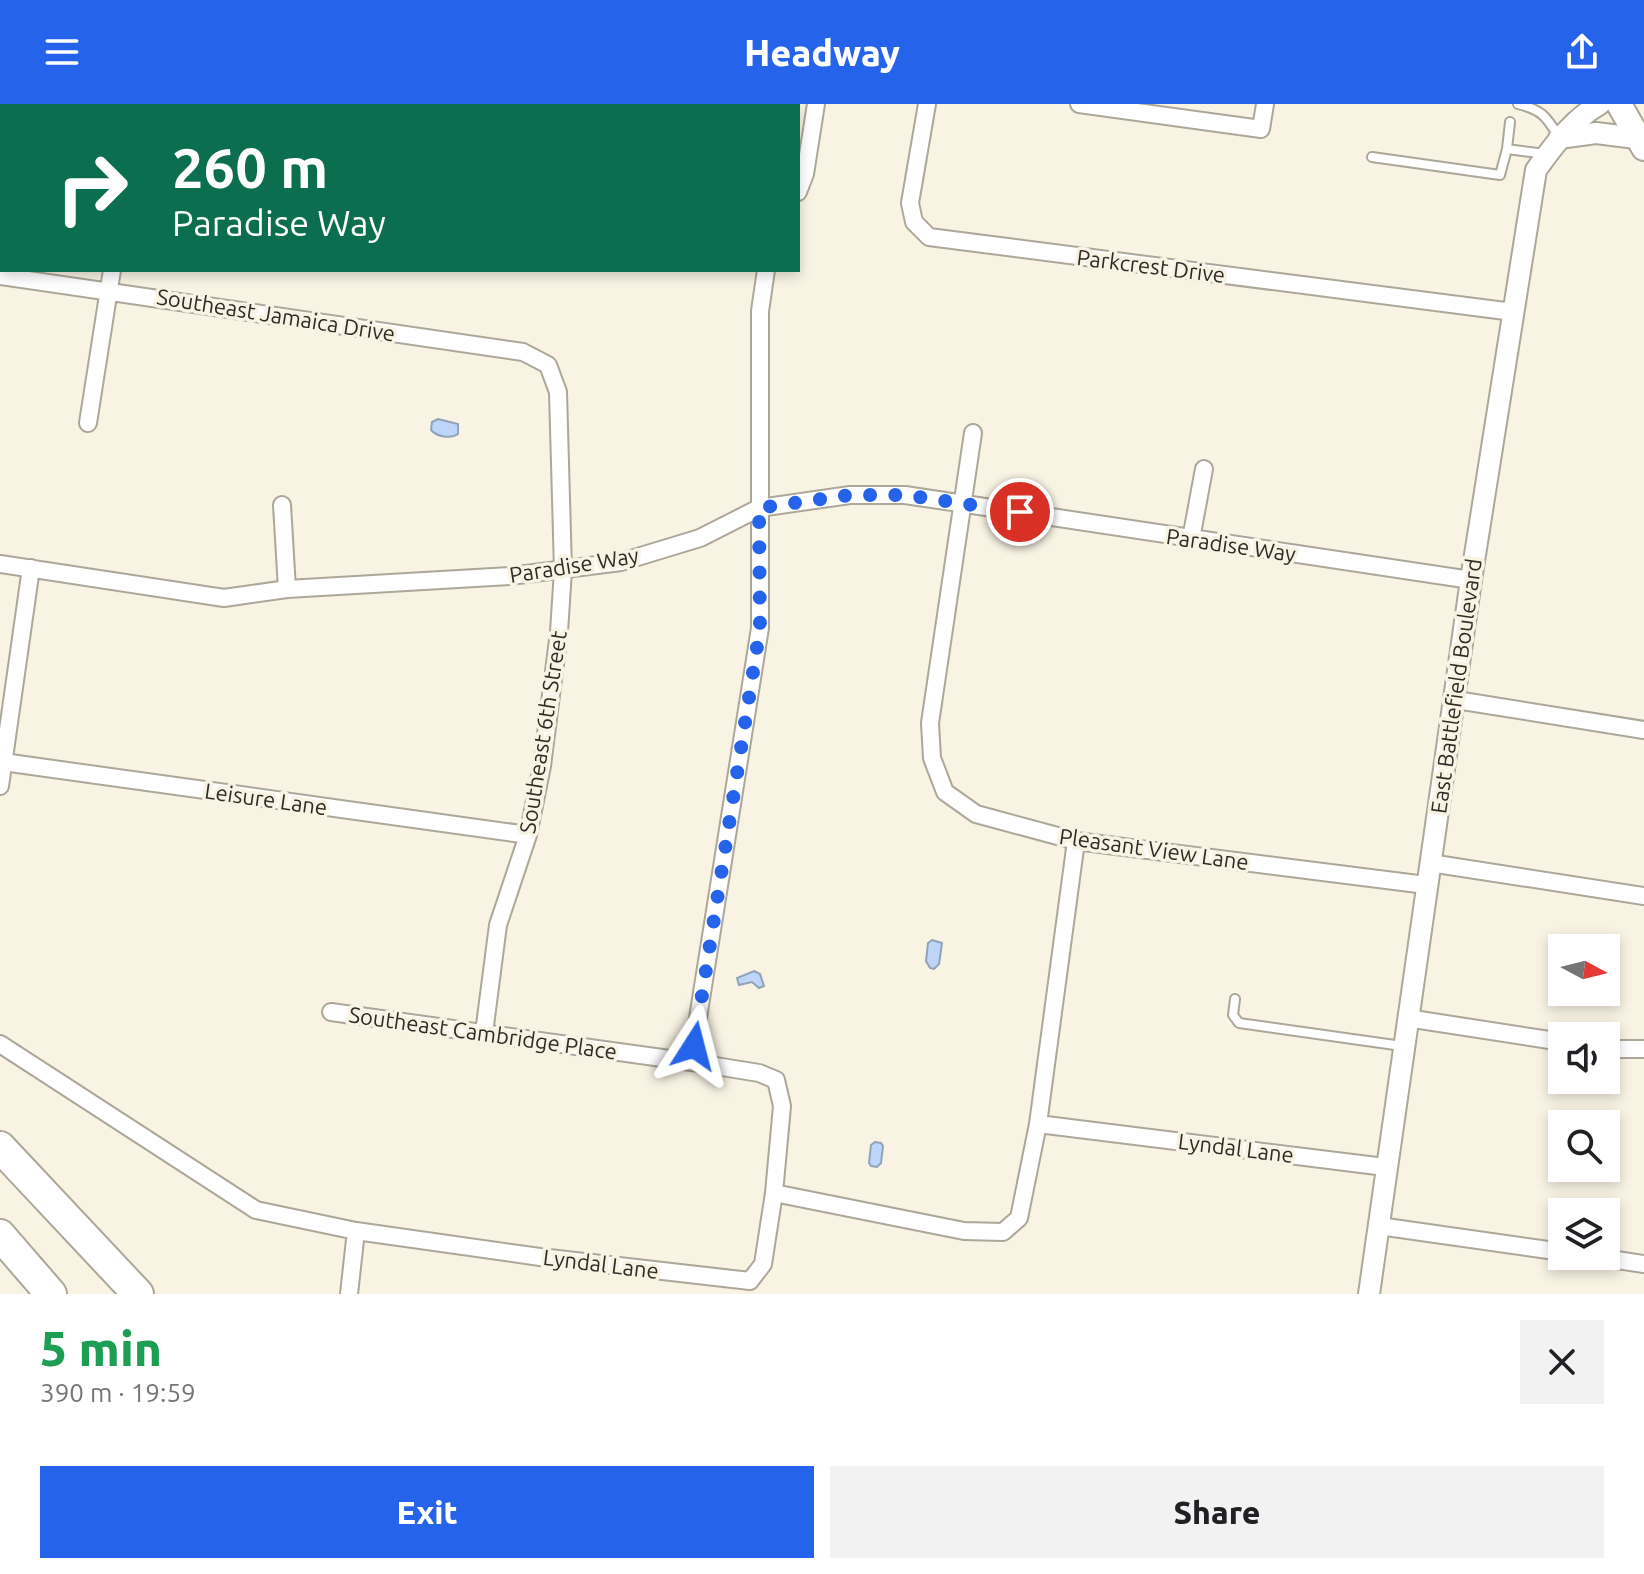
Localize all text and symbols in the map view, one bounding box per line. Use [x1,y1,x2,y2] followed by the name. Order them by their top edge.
[40,30,84,74] icon: menu
[1560,30,1604,74] icon: share
[744,32,900,73] text: Headway
[40,136,144,240] icon: right
[172,136,328,199] text: 260 m
[172,202,386,243] text: Paradise Way
[1075,244,1227,287] street label: Parkcrest Drive
[155,283,397,346] street label: Southeast Jamaica Drive
[986,478,1054,546] pin
[998,490,1042,534] icon: arrive
[1165,523,1298,566] street label: Paradise Way
[507,542,641,587] street label: Paradise Way
[1425,557,1486,815] street label: East Battlefield Boulevard
[514,628,571,835] street label: Southeast 6th Street
[203,778,329,819] street label: Leisure Lane
[1058,823,1250,874] street label: Pleasant View Lane
[1548,934,1620,1006] north arrow
[1548,934,1620,1270] map controls
[347,1001,619,1064] street label: Southeast Cambridge Place
[652,1004,736,1088] position arrow
[1548,1022,1620,1094] button: sound
[1548,1110,1620,1182] button: search
[1177,1128,1295,1167] street label: Lyndal Lane
[1548,1198,1620,1270] button: layers
[542,1244,660,1283] street label: Lyndal Lane
[1520,1320,1604,1404] button: close
[40,1321,162,1375] text: 5 min
[40,1378,196,1407] text: 390 m · 19:59
[40,1466,814,1558] button: Exit
[830,1466,1604,1558] button: Share

